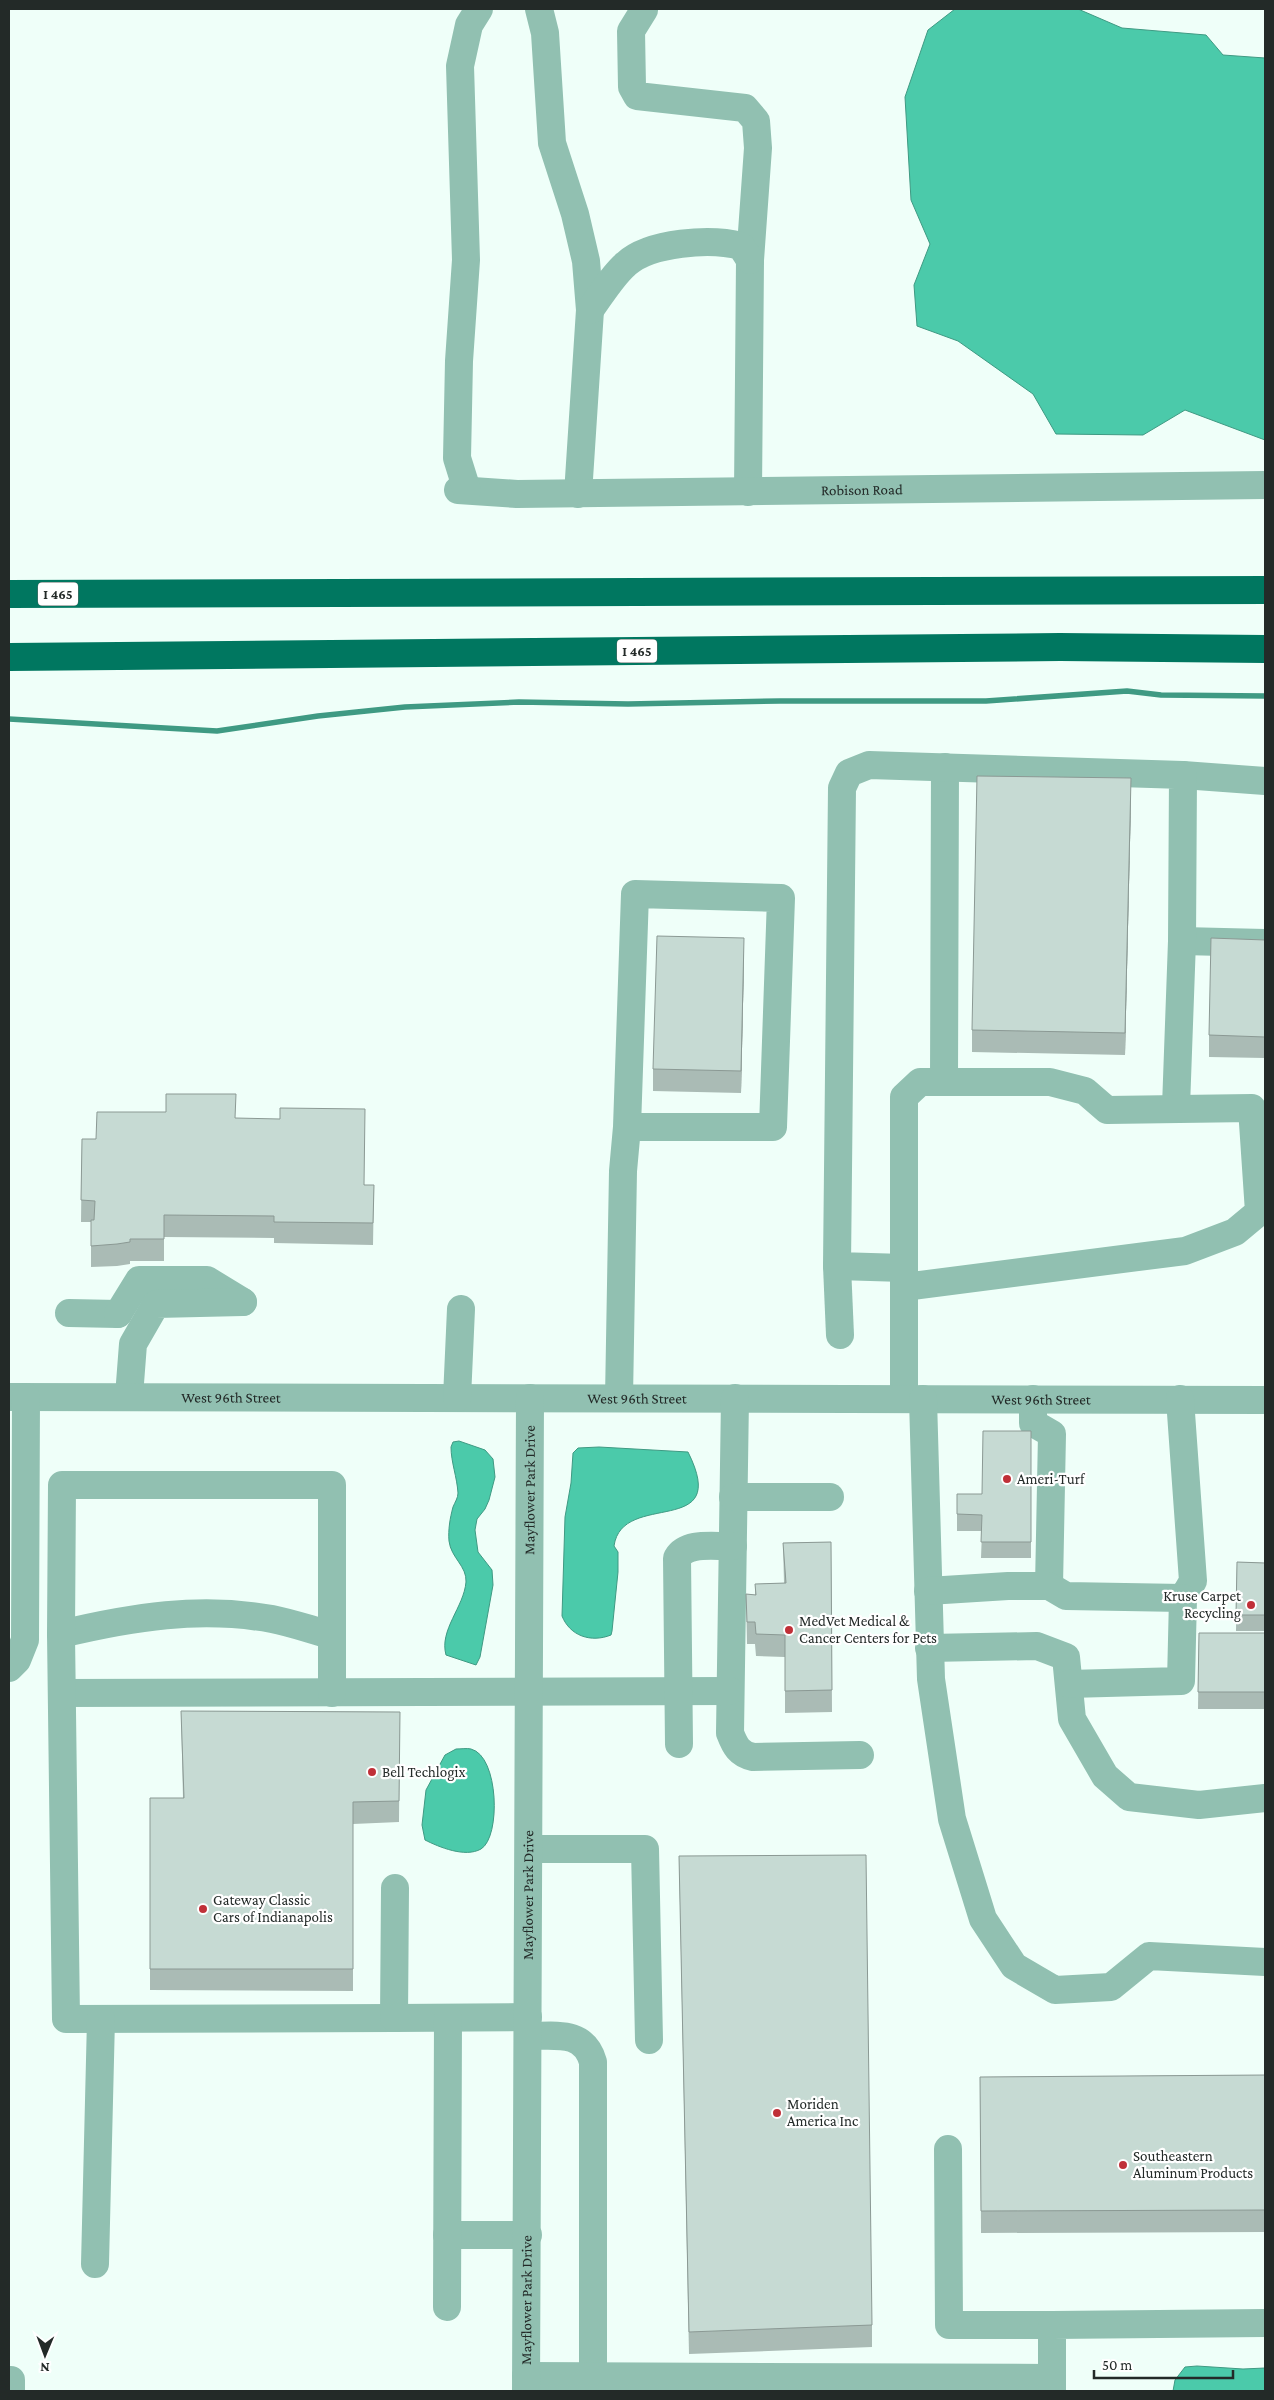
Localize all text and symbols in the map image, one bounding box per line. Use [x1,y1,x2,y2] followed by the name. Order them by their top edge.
[821,481,903,498] street label: Robison Road
[38,582,78,606] road number: I 465
[617,640,657,662] road number: I 465
[181,1389,282,1406] street label: West 96th Street
[587,1390,688,1407] street label: West 96th Street
[991,1391,1092,1408] street label: West 96th Street
[521,1425,538,1555] street label: Mayflower Park Drive
[1017,1471,1086,1487] place label: Ameri-Turf
[1001,1473,1013,1485] marker: Ameri-Turf
[1163,1588,1242,1622] place label: Kruse Carpet Recycling
[1245,1599,1257,1611] marker: Kruse Carpet Recycling
[799,1613,937,1646] place label: MedVet Medical & Cancer Centers for Pets
[783,1624,795,1636] marker: MedVet Medical & Cancer Centers for Pets
[382,1764,465,1781] place label: Bell Techlogix
[366,1766,378,1778] marker: Bell Techlogix
[520,1830,537,1960] street label: Mayflower Park Drive
[213,1892,333,1926] place label: Gateway Classic Cars of Indianapolis
[197,1903,209,1915] marker: Gateway Classic Cars of Indianapolis
[787,2096,859,2129] place label: Moriden America Inc
[771,2107,783,2119] marker: Moriden America Inc
[1133,2148,1253,2181] place label: Southeastern Aluminum Products
[1117,2159,1129,2171] marker: Southeastern Aluminum Products
[518,2235,535,2365] street label: Mayflower Park Drive
[20,2330,70,2380] north arrow
[1094,2348,1233,2380] scale bar
[1102,2357,1132,2373] text: 50 m
[39,2360,50,2376] text: N

